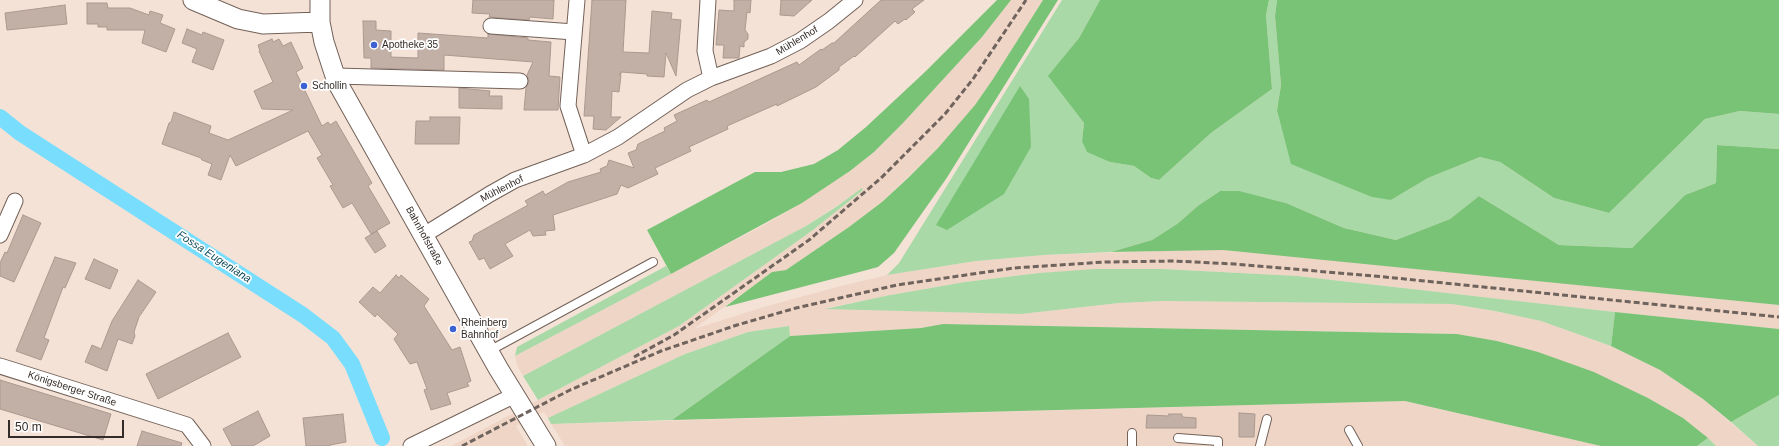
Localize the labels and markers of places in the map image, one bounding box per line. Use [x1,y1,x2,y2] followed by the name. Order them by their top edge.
[382,39,438,51] place label: Apotheke 35
[369,40,379,50] marker: Apotheke 35
[312,80,347,92] place label: Schollin
[299,81,309,91] marker: Schollin
[461,317,507,340] place label: Rheinberg Bahnhof
[448,324,458,334] marker: Rheinberg Bahnhof

